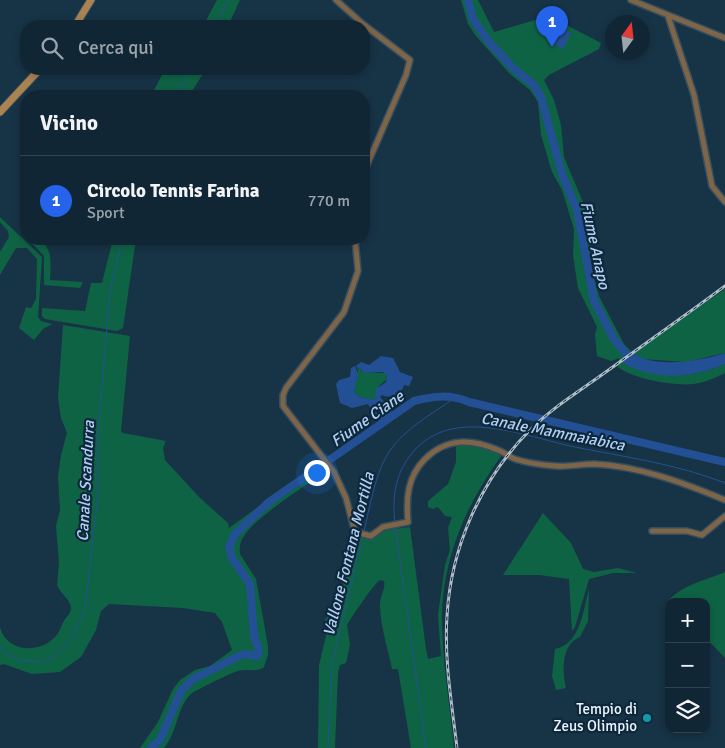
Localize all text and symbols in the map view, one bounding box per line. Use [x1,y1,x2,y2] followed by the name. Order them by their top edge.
[536,6,568,47] pin: 1
[605,15,650,60] north arrow
[20,20,370,75] search box
[38,34,66,62] icon: search
[78,36,154,60] text: Cerca qui
[40,110,98,136] text: Vicino
[87,179,260,203] text: Circolo Tennis Farina
[52,191,60,211] text: 1
[308,191,350,211] text: 770 m
[576,200,614,292] water label: Fiume Anapo
[87,203,125,223] text: Sport
[327,386,409,451] water label: Fiume Ciane
[479,408,627,456] water label: Canale Mammaiabica
[73,419,99,542] water label: Canale Scandurra
[304,460,330,486] your location
[319,469,379,638] water label: Vallone Fontana Mortilla
[665,598,710,733] map controls
[665,598,710,643] button: +
[665,643,710,688] button: −
[665,688,710,733] button: layers
[553,700,637,735] place label: Tempio di Zeus Olimpio
[641,712,653,724] marker: Tempio di Zeus Olimpio

